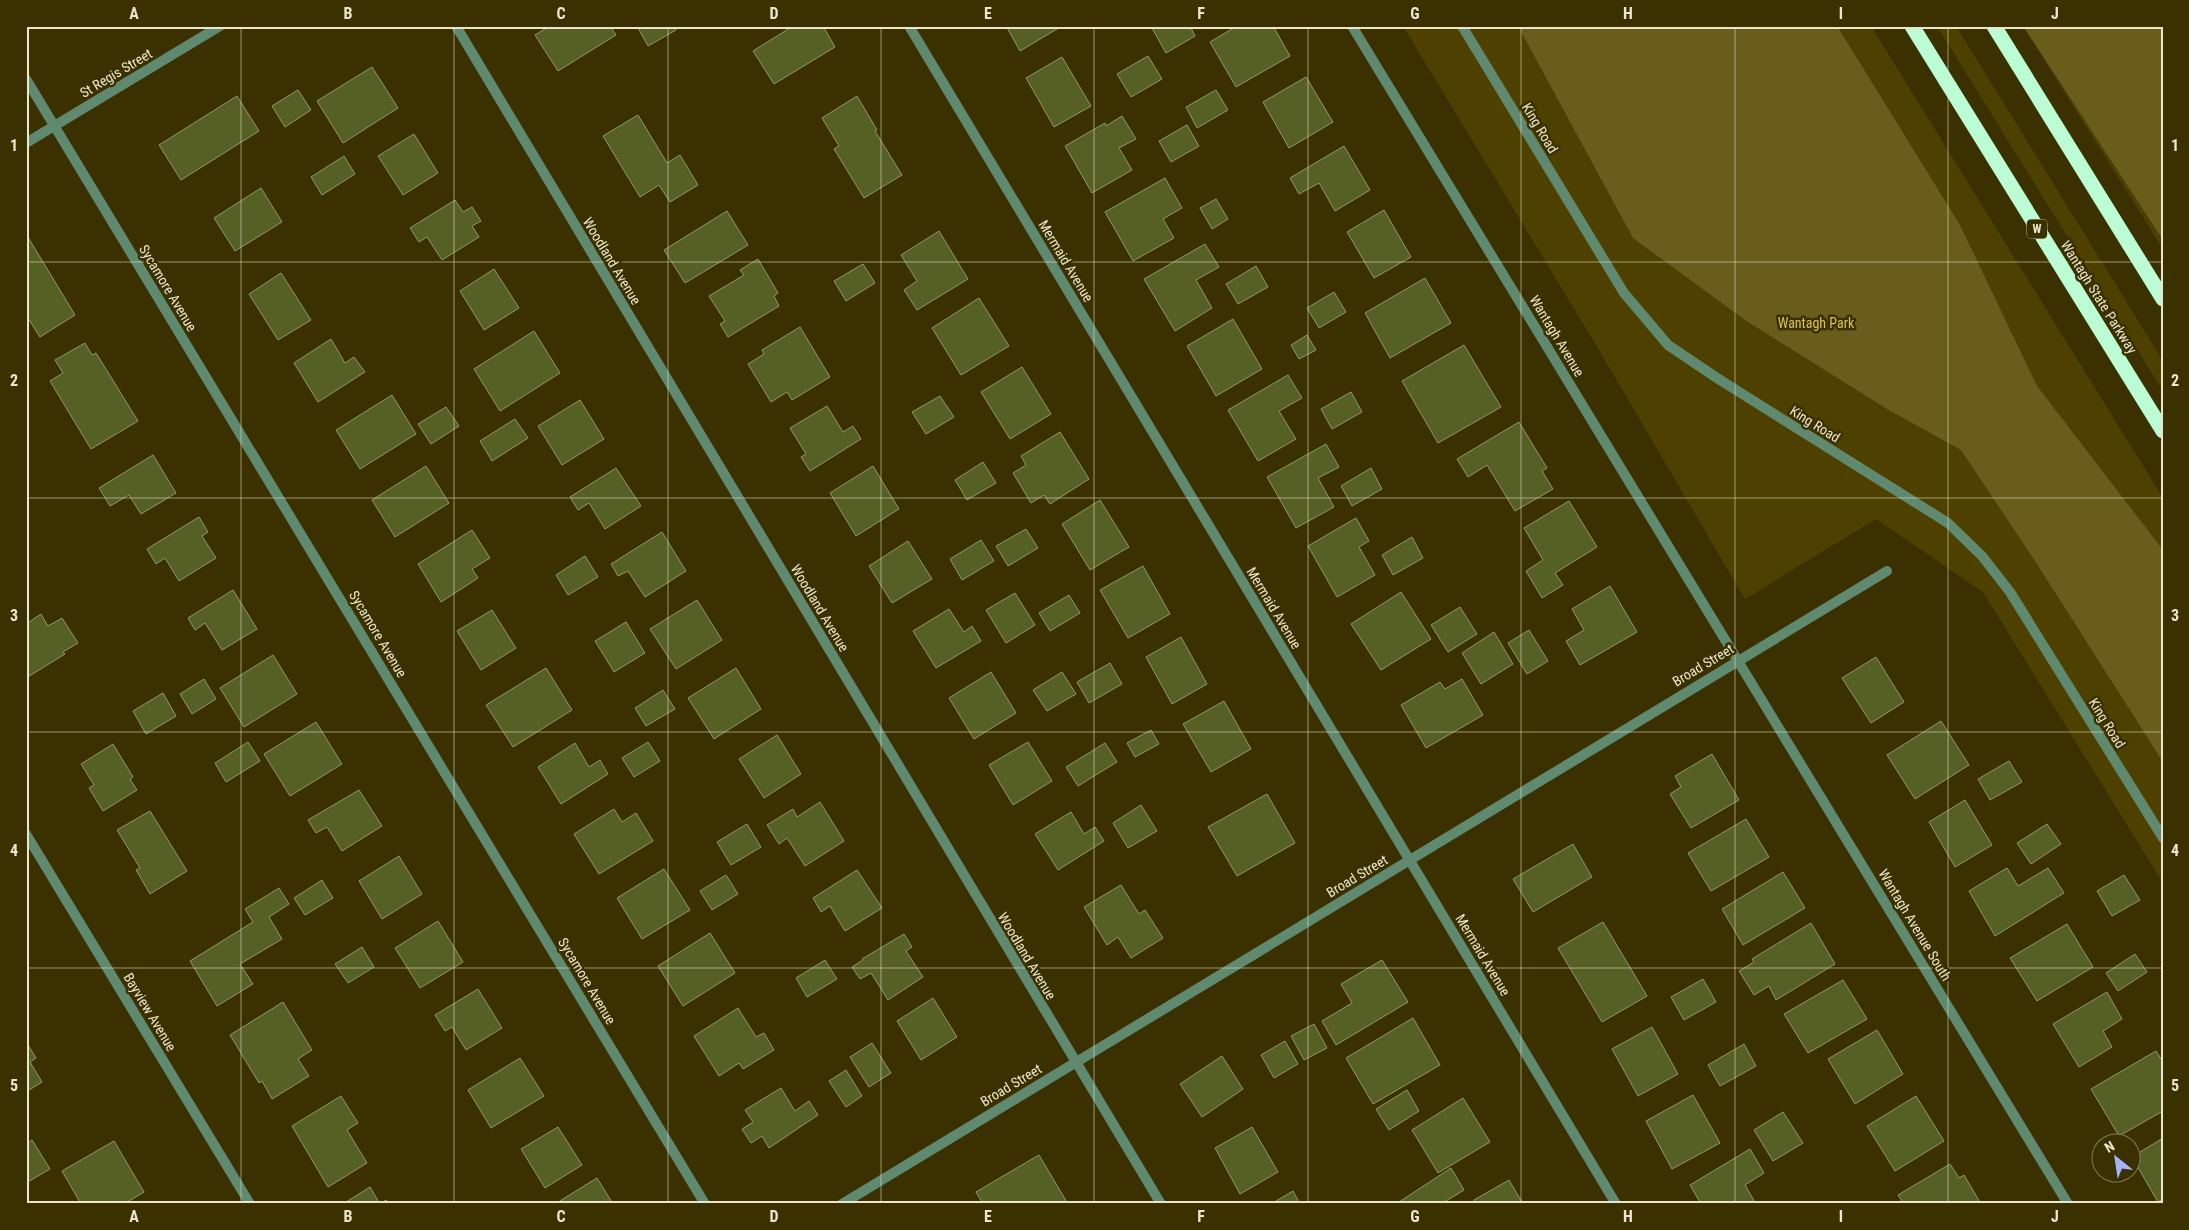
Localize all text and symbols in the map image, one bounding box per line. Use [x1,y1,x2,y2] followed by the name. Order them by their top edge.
[129,4,139,23] text: A
[344,4,353,23] text: B
[556,4,566,23] text: C
[769,4,779,23] text: D
[984,4,992,23] text: E
[1197,4,1205,23] text: F
[1410,4,1420,23] text: G
[1623,4,1633,23] text: H
[1839,4,1843,23] text: I
[2051,4,2059,23] text: J
[77,45,155,101] street label: St Regis Street
[1519,100,1561,156] street label: King Road
[10,136,18,155] text: 1
[2171,136,2179,155] text: 1
[580,215,644,308] street label: Woodland Avenue
[1035,217,1097,305] street label: Mermaid Avenue
[2027,220,2047,238] road number: W
[2058,238,2140,357] street label: Wantagh State Parkway
[136,242,200,334] street label: Sycamore Avenue
[1526,292,1588,380] street label: Wantagh Avenue
[1778,315,1855,331] park label: Wantagh Park
[10,371,18,390] text: 2
[2171,371,2179,390] text: 2
[1787,402,1843,446] street label: King Road
[788,562,852,655] street label: Woodland Avenue
[1243,564,1305,652] street label: Mermaid Avenue
[346,588,410,680] street label: Sycamore Avenue
[10,606,18,625] text: 3
[2171,606,2179,625] text: 3
[1670,641,1736,689] street label: Broad Street
[2085,695,2129,751] street label: King Road
[10,841,18,860] text: 4
[2171,841,2179,860] text: 4
[1324,852,1390,900] street label: Broad Street
[1875,866,1955,984] street label: Wantagh Avenue South
[995,910,1059,1003] street label: Woodland Avenue
[1452,911,1514,999] street label: Mermaid Avenue
[555,935,619,1027] street label: Sycamore Avenue
[120,970,180,1054] street label: Bayview Avenue
[978,1061,1044,1109] street label: Broad Street
[10,1076,18,1095] text: 5
[2171,1076,2179,1095] text: 5
[2092,1132,2142,1182] north arrow
[2102,1138,2117,1156] text: N
[129,1207,139,1226] text: A
[344,1207,353,1226] text: B
[556,1207,566,1226] text: C
[769,1207,779,1226] text: D
[984,1207,992,1226] text: E
[1197,1207,1205,1226] text: F
[1410,1207,1420,1226] text: G
[1623,1207,1633,1226] text: H
[1839,1207,1843,1226] text: I
[2051,1207,2059,1226] text: J

